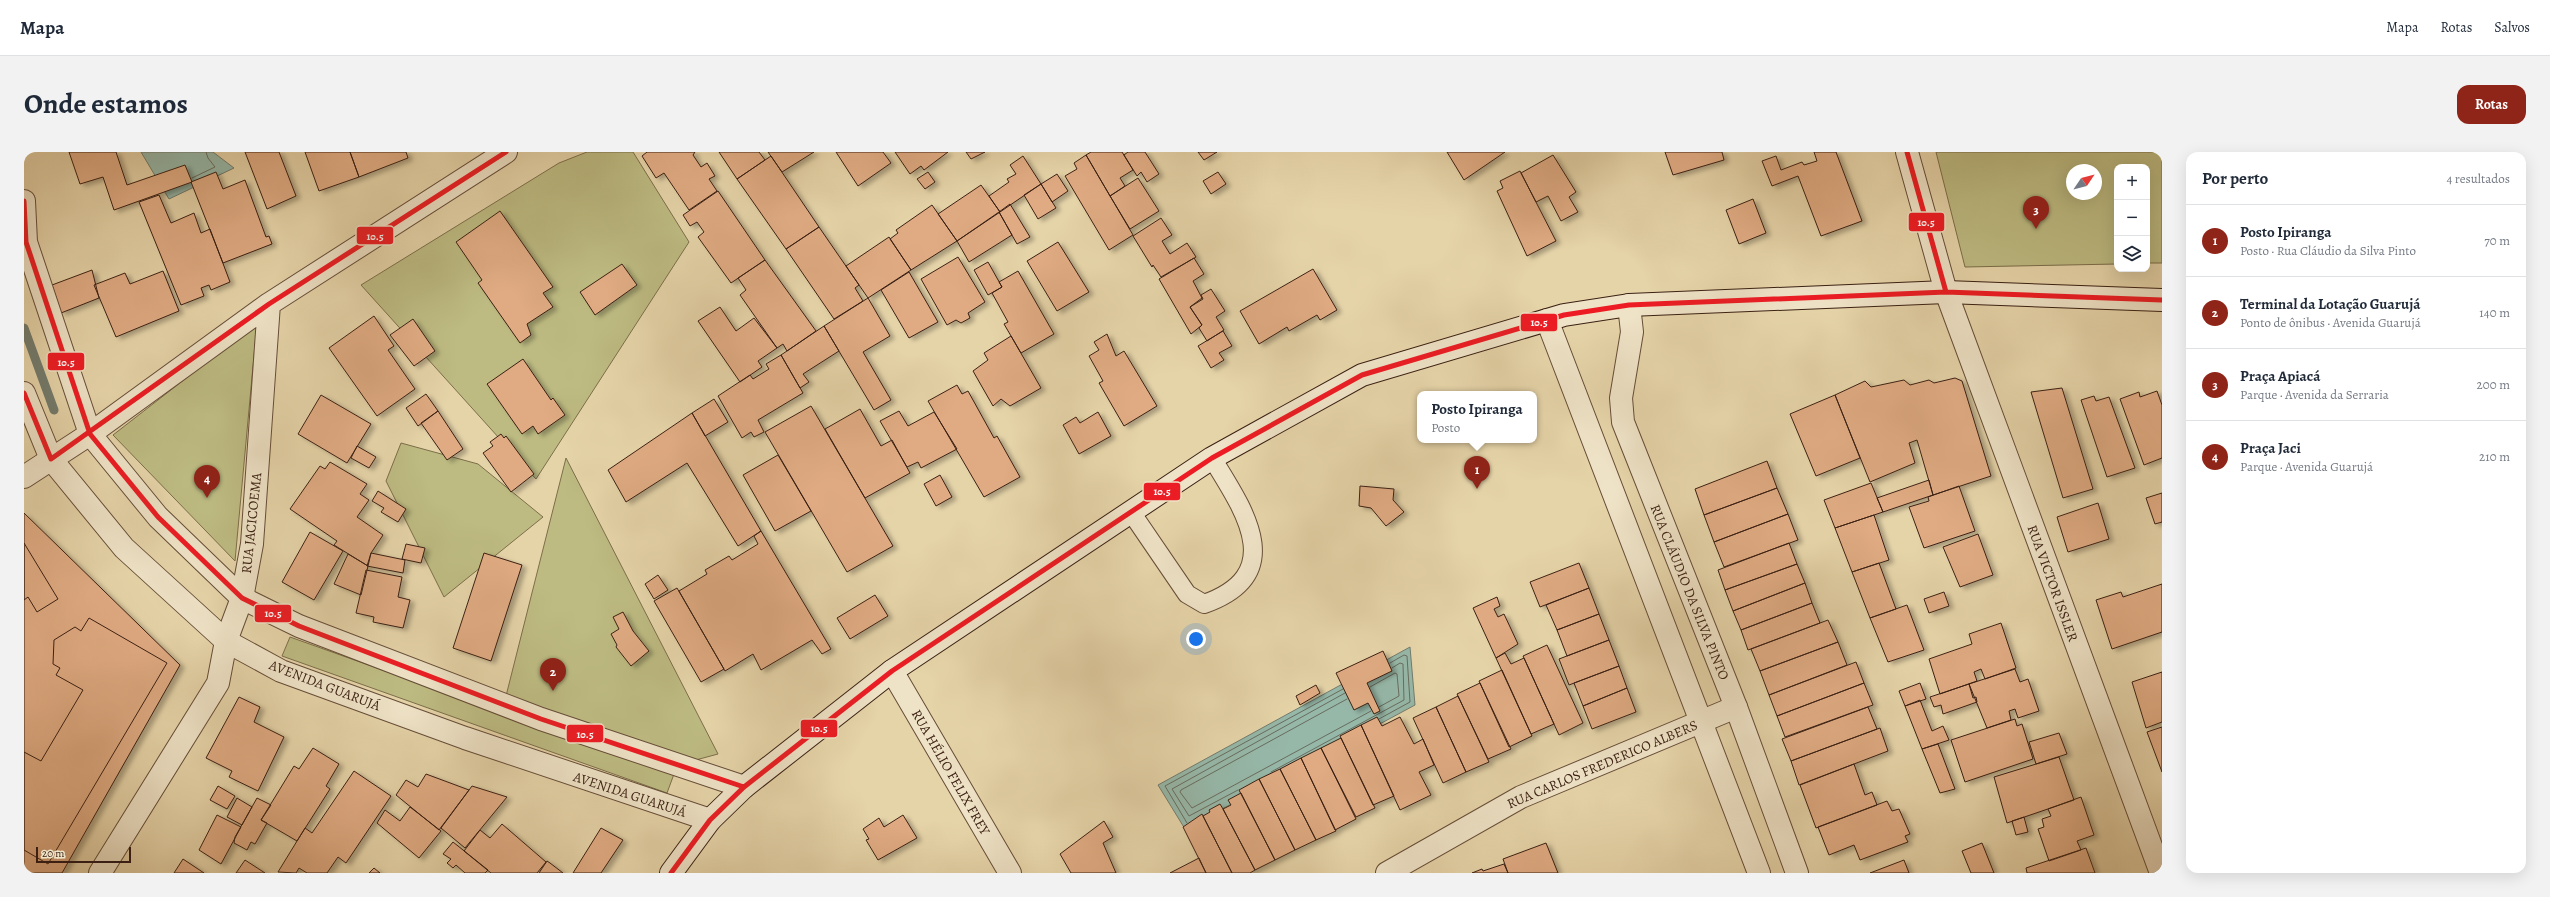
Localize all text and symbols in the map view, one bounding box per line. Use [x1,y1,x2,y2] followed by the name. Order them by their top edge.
[20,15,64,41] text: Mapa
[2386,18,2418,37] text: Mapa
[2440,18,2472,37] text: Rotas
[2494,18,2530,37] text: Salvos
[24,85,188,123] text: Onde estamos
[2457,85,2526,124] button: Rotas
[2066,164,2102,200] north arrow
[2114,164,2150,272] map controls
[2114,164,2150,200] button: +
[2202,167,2268,190] text: Por perto
[2446,170,2510,187] text: 4 resultados
[2023,196,2049,229] pin: 3
[2114,200,2150,236] button: −
[1908,212,1945,232] line badge: 10.5
[1917,215,1935,230] text: 10.5
[2240,222,2332,242] text: Posto Ipiranga
[356,226,394,245] line badge: 10.5
[366,229,384,244] text: 10.5
[2213,232,2217,249] text: 1
[2484,232,2510,249] text: 70 m
[2114,236,2150,272] button: layers
[2240,242,2416,259] text: Posto · Rua Cláudio da Silva Pinto
[2240,294,2420,314] text: Terminal da Lotação Guarujá
[2212,304,2218,321] text: 2
[2479,304,2510,321] text: 140 m
[1520,313,1558,332] line badge: 10.5
[2240,314,2421,331] text: Ponto de ônibus · Avenida Guarujá
[1530,315,1548,330] text: 10.5
[47,352,85,371] line badge: 10.5
[57,355,75,370] text: 10.5
[2240,366,2320,386] text: Praça Apiacá
[2212,376,2218,393] text: 3
[2477,376,2510,393] text: 200 m
[2240,386,2389,403] text: Parque · Avenida da Serraria
[1417,391,1537,443] popup
[1431,399,1523,419] text: Posto Ipiranga
[1431,419,1460,436] text: Posto
[2240,438,2301,458] text: Praça Jaci
[2212,448,2218,465] text: 4
[2479,448,2510,465] text: 210 m
[1464,456,1490,489] pin: 1
[2240,458,2373,475] text: Parque · Avenida Guarujá
[194,465,220,498] pin: 4
[237,471,266,575] street label: RUA JACICOEMA
[1143,482,1181,501] line badge: 10.5
[1153,484,1171,499] text: 10.5
[1646,501,1734,683] street label: RUA CLÁUDIO DA SILVA PINTO
[2023,522,2083,645] street label: RUA VICTOR ISSLER
[254,604,292,623] line badge: 10.5
[264,606,282,621] text: 10.5
[1186,629,1206,649] your location
[266,655,384,716] street label: AVENIDA GUARUJÁ
[540,658,566,691] pin: 2
[907,706,995,839] street label: RUA HÉLIO FELIX FREY
[1504,716,1700,813] street label: RUA CARLOS FREDERICO ALBERS
[800,719,838,738] line badge: 10.5
[810,721,828,736] text: 10.5
[566,724,604,743] line badge: 10.5
[576,727,594,742] text: 10.5
[570,767,689,822] street label: AVENIDA GUARUJÁ
[36,845,131,864] scale bar
[42,846,64,861] text: 20 m

